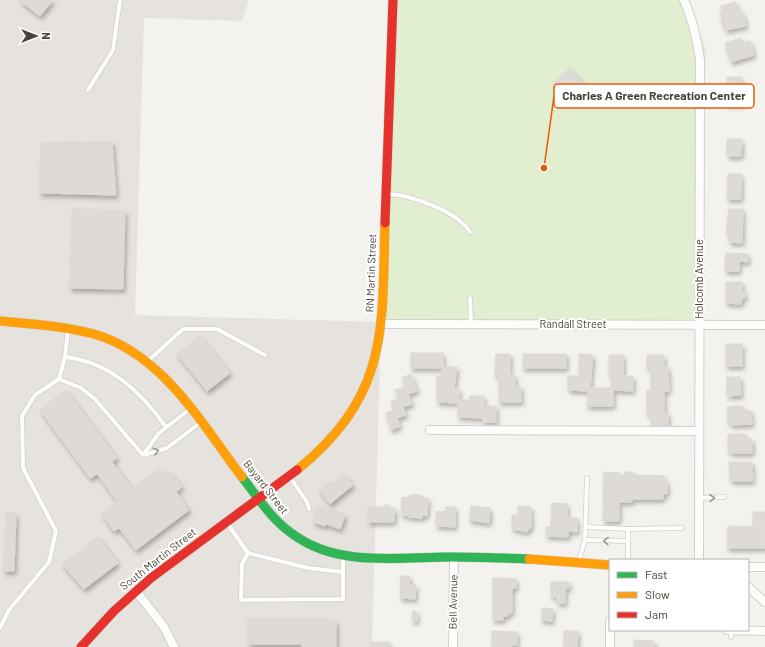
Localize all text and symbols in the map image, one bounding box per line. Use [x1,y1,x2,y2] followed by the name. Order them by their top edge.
[16,16,56,56] north arrow
[40,32,53,40] text: N
[554,84,754,108] callout: Charles A Green Recreation Center
[562,88,746,102] text: Charles A Green Recreation Center
[363,233,378,313] street label: RN Martin Street
[692,239,705,319] street label: Holcomb Avenue
[539,317,607,330] street label: Randall Street
[152,447,159,456] one-way arrow
[241,457,292,516] street label: Bayard Street
[709,493,715,502] one-way arrow
[117,525,198,592] street label: South Martin Street
[603,536,609,545] one-way arrow
[609,559,749,631] legend
[645,567,668,581] text: Fast
[446,574,459,630] street label: Bell Avenue
[645,587,670,601] text: Slow
[645,607,668,621] text: Jam

